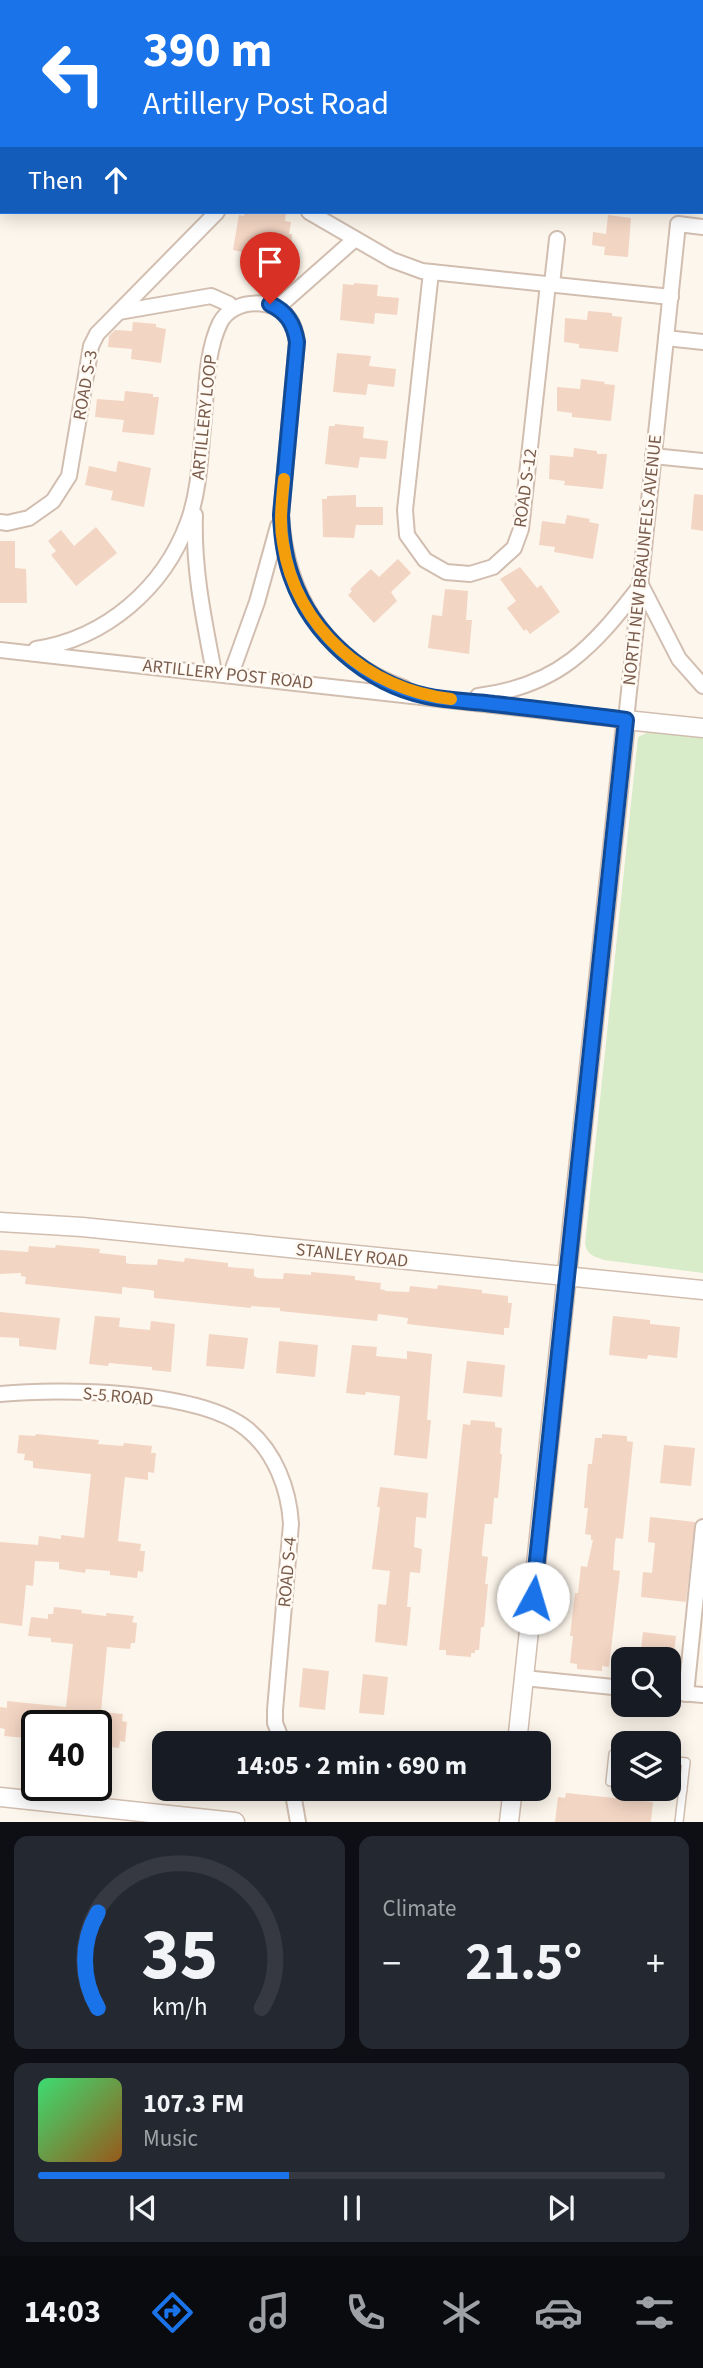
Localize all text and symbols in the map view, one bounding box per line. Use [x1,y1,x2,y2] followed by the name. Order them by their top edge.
[143,16,272,86] text: 390 m
[28,28,119,119] icon: left
[143,81,389,127] text: Artillery Post Road
[97,161,135,199] icon: ahead
[28,162,83,199] text: Then
[240,232,300,304] pin
[251,243,289,281] icon: arrive
[67,348,104,422] street label: ROAD S-3
[185,353,224,481] street label: ARTILLERY LOOP
[617,433,668,687] street label: NORTH NEW BRAUNFELS AVENUE
[508,447,543,529] street label: ROAD S-12
[142,653,314,696] street label: ARTILLERY POST ROAD
[295,1237,409,1274] street label: STANLEY ROAD
[82,1381,154,1412] street label: S-5 ROAD
[272,1536,303,1608] street label: ROAD S-4
[496,1561,570,1635] position arrow
[611,1647,681,1801] map controls
[611,1647,681,1717] button: search
[21,1710,112,1801] speed limit sign: 40
[611,1731,681,1801] button: layers
[236,1747,467,1784] text: 14:05 · 2 min · 690 m
[383,1892,456,1925] text: Climate
[141,1904,218,2008] text: 35
[465,1926,582,2000] text: 21.5°
[383,1937,401,1991] text: −
[646,1937,665,1991] text: +
[152,1989,207,2025] text: km/h
[143,2085,244,2122] text: 107.3 FM
[143,2122,198,2155] text: Music
[124,2189,162,2227] icon: previous
[333,2189,371,2227] icon: pause
[542,2189,580,2227] icon: next
[148,2288,197,2337] icon: directions
[245,2288,294,2337] icon: music
[341,2288,390,2337] icon: phone
[437,2288,486,2337] icon: climate
[534,2288,583,2337] icon: car
[630,2288,679,2337] icon: filters
[24,2289,101,2335] text: 14:03

